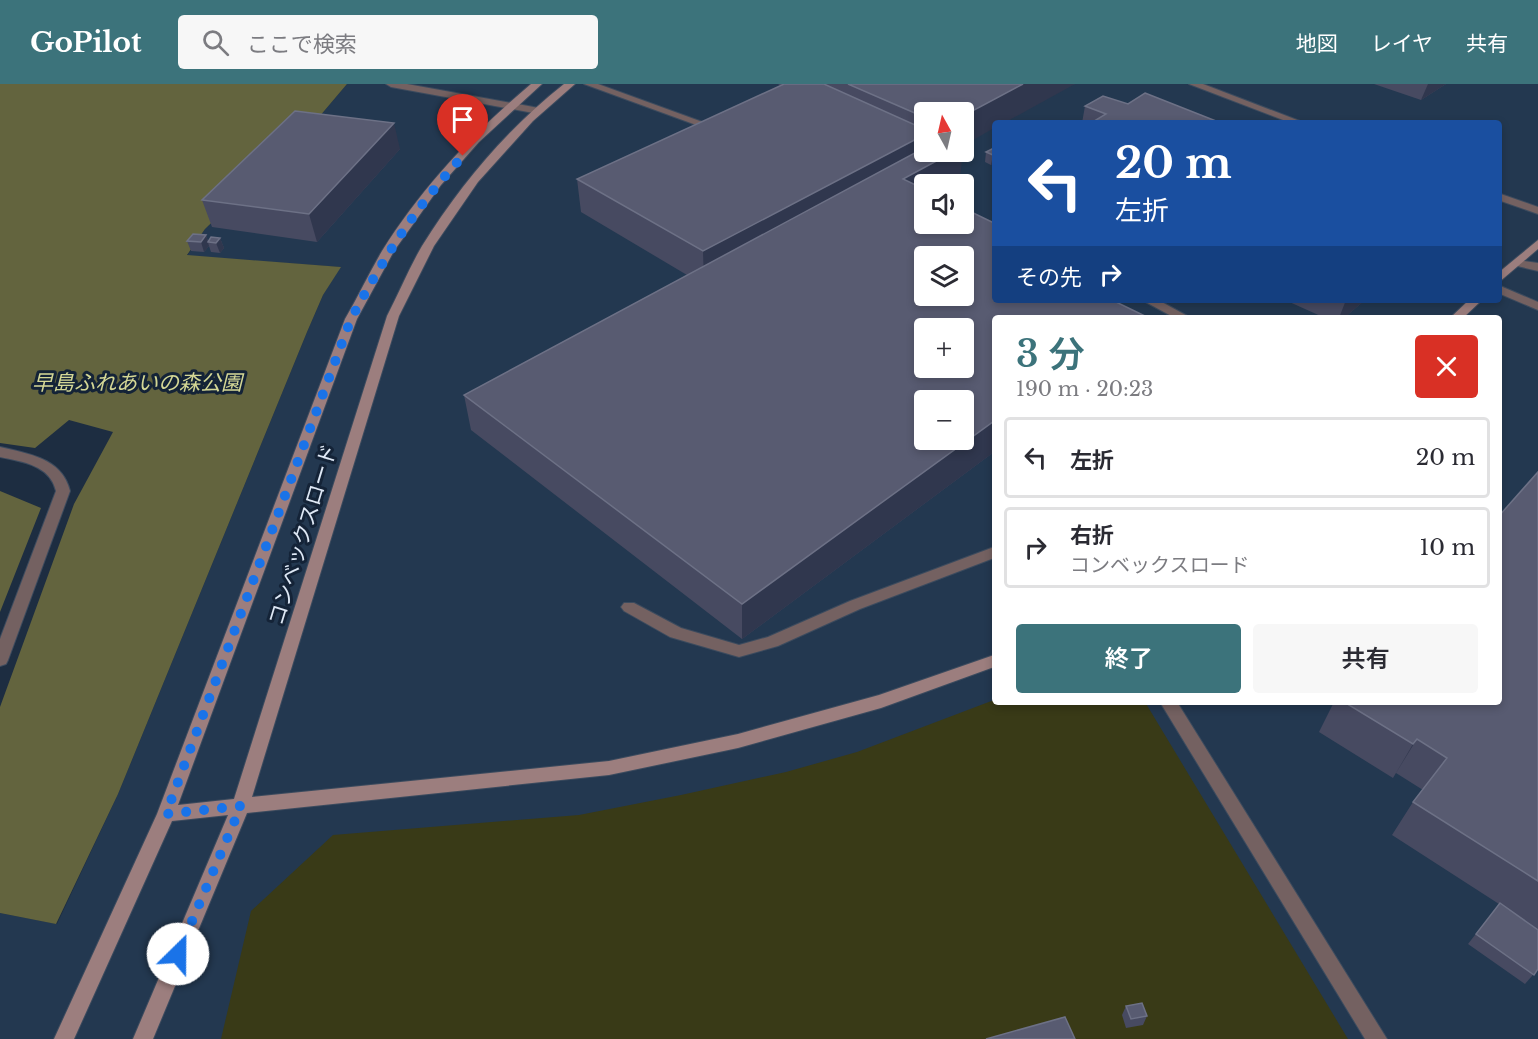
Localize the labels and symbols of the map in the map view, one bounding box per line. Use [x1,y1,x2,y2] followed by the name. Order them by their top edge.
[437,94,488,156] pin
[914,102,974,162] north arrow
[32,370,245,396] park label: 早島ふれあいの森公園
[263,441,343,629] street label: コンベックスロード
[146,922,210,986] position arrow

